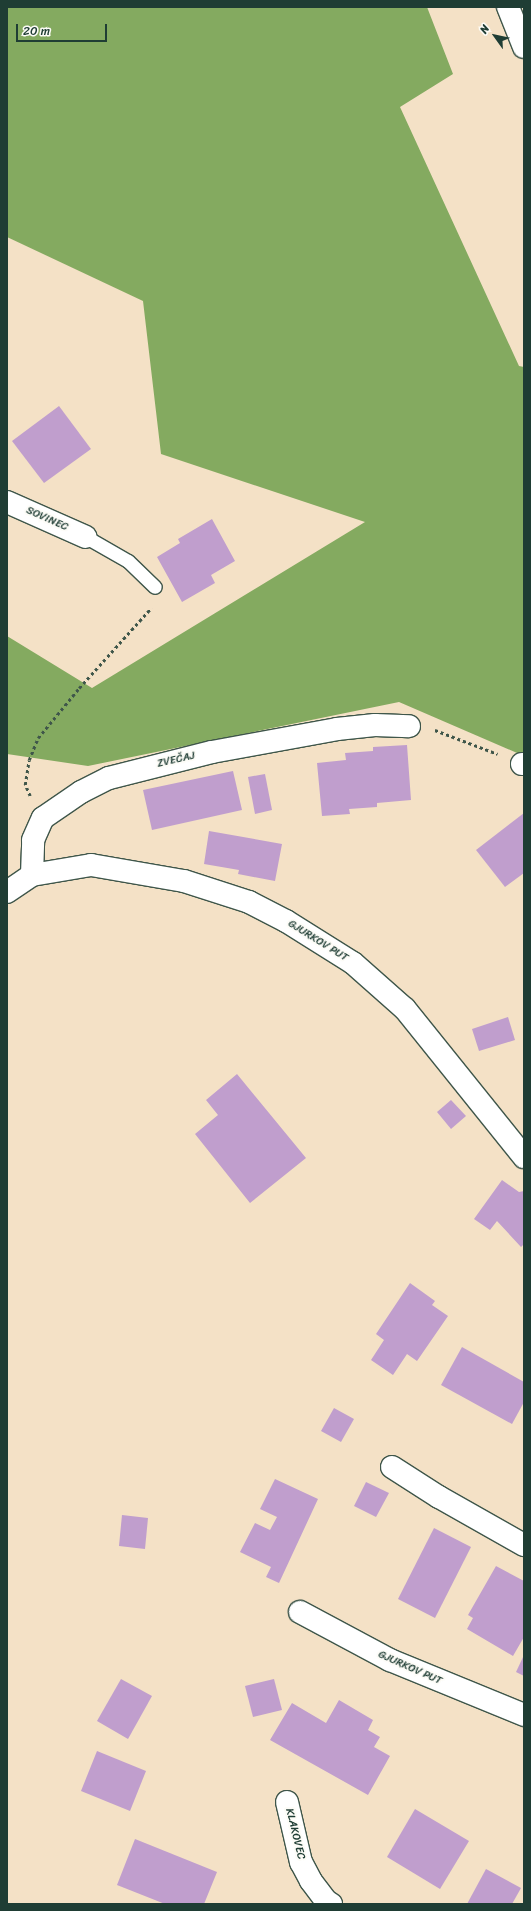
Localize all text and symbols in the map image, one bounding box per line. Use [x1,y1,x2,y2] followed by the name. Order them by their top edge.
[18,16,109,42] scale bar
[475,16,515,56] north arrow
[23,20,50,42] text: 20 m
[474,21,495,38] text: N
[24,504,70,534] street label: SOVINEC
[156,749,196,771] street label: ZVEČAJ
[285,917,351,965] street label: GJURKOV PUT
[376,1648,444,1688] street label: GJURKOV PUT
[282,1807,308,1861] street label: KLAKOVEC

